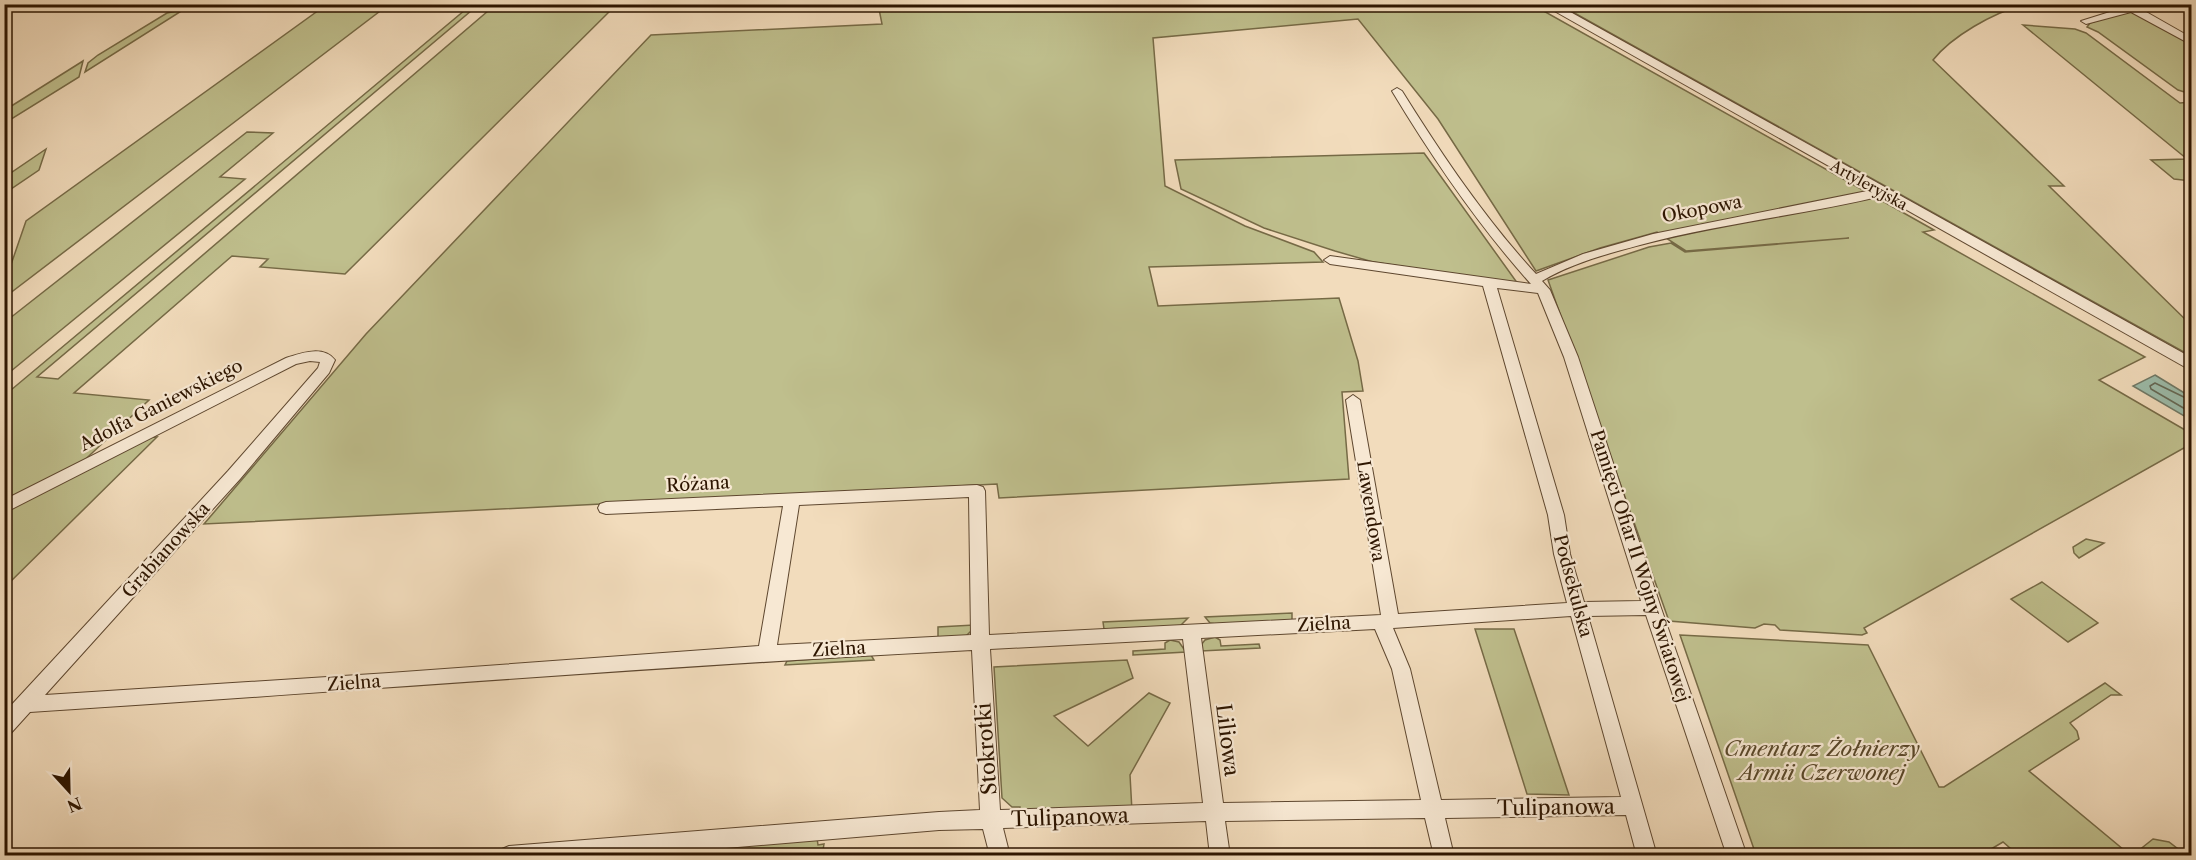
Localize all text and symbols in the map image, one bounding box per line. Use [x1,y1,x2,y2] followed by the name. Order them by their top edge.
[1826,155,1911,214] street label: Artyleryjska
[1660,190,1744,228] street label: Okopowa
[75,354,246,456] street label: Adolfa Ganiewskiego
[1585,427,1695,705] street label: Pamięci Ofiar II Wojny Światowej
[1352,459,1390,564] street label: Lawendowa
[666,471,731,497] street label: Różana
[117,497,215,602] street label: Grabianowska
[1549,532,1597,640] street label: Podsekulska
[1297,612,1352,636] street label: Zielna
[812,637,867,661] street label: Zielna
[326,670,382,696] street label: Zielna
[970,702,1002,796] street label: Stokrotki
[1211,702,1245,779] street label: Liliowa
[1724,736,1920,785] park label: Cmentarz Żołnierzy Armii Czerwonej
[39,761,99,821] north arrow
[64,793,85,817] text: N
[1497,793,1616,821] street label: Tulipanowa
[1011,802,1130,832] street label: Tulipanowa

